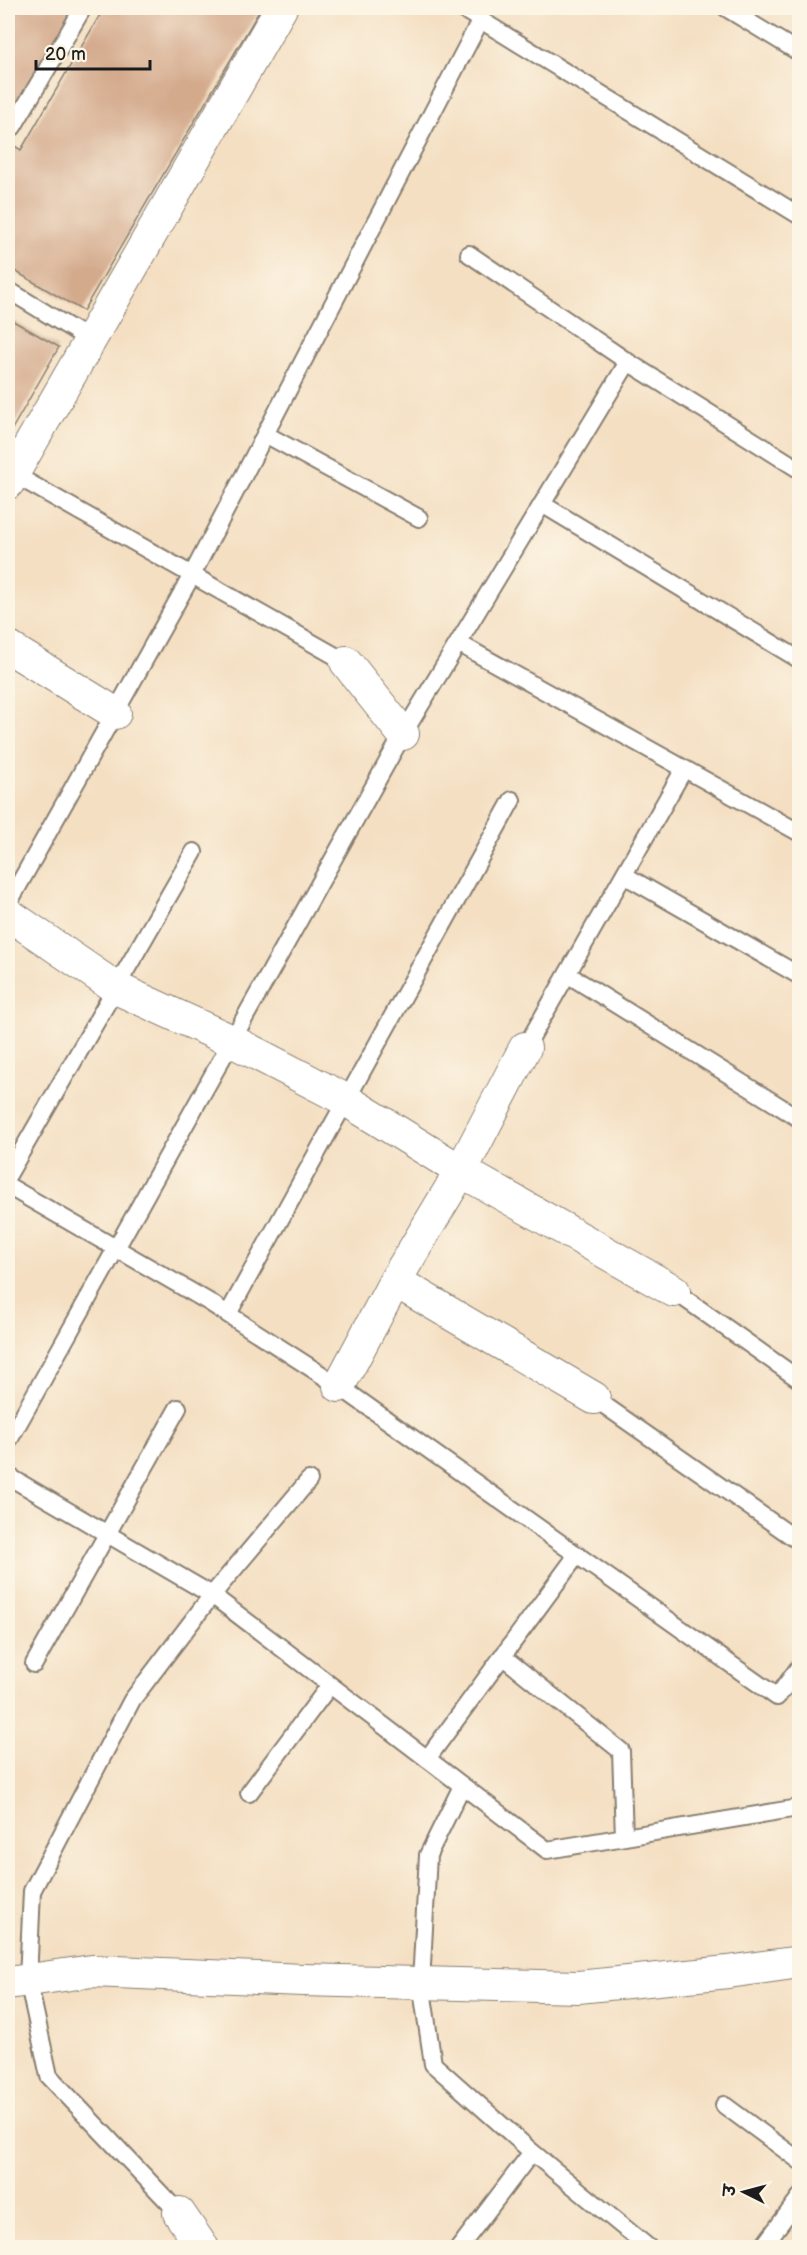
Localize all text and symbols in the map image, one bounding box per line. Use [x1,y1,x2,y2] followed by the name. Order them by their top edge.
[36,33,150,71] scale bar
[45,44,86,65] text: 20 m
[714,2162,774,2222] north arrow
[720,2183,741,2199] text: उ

